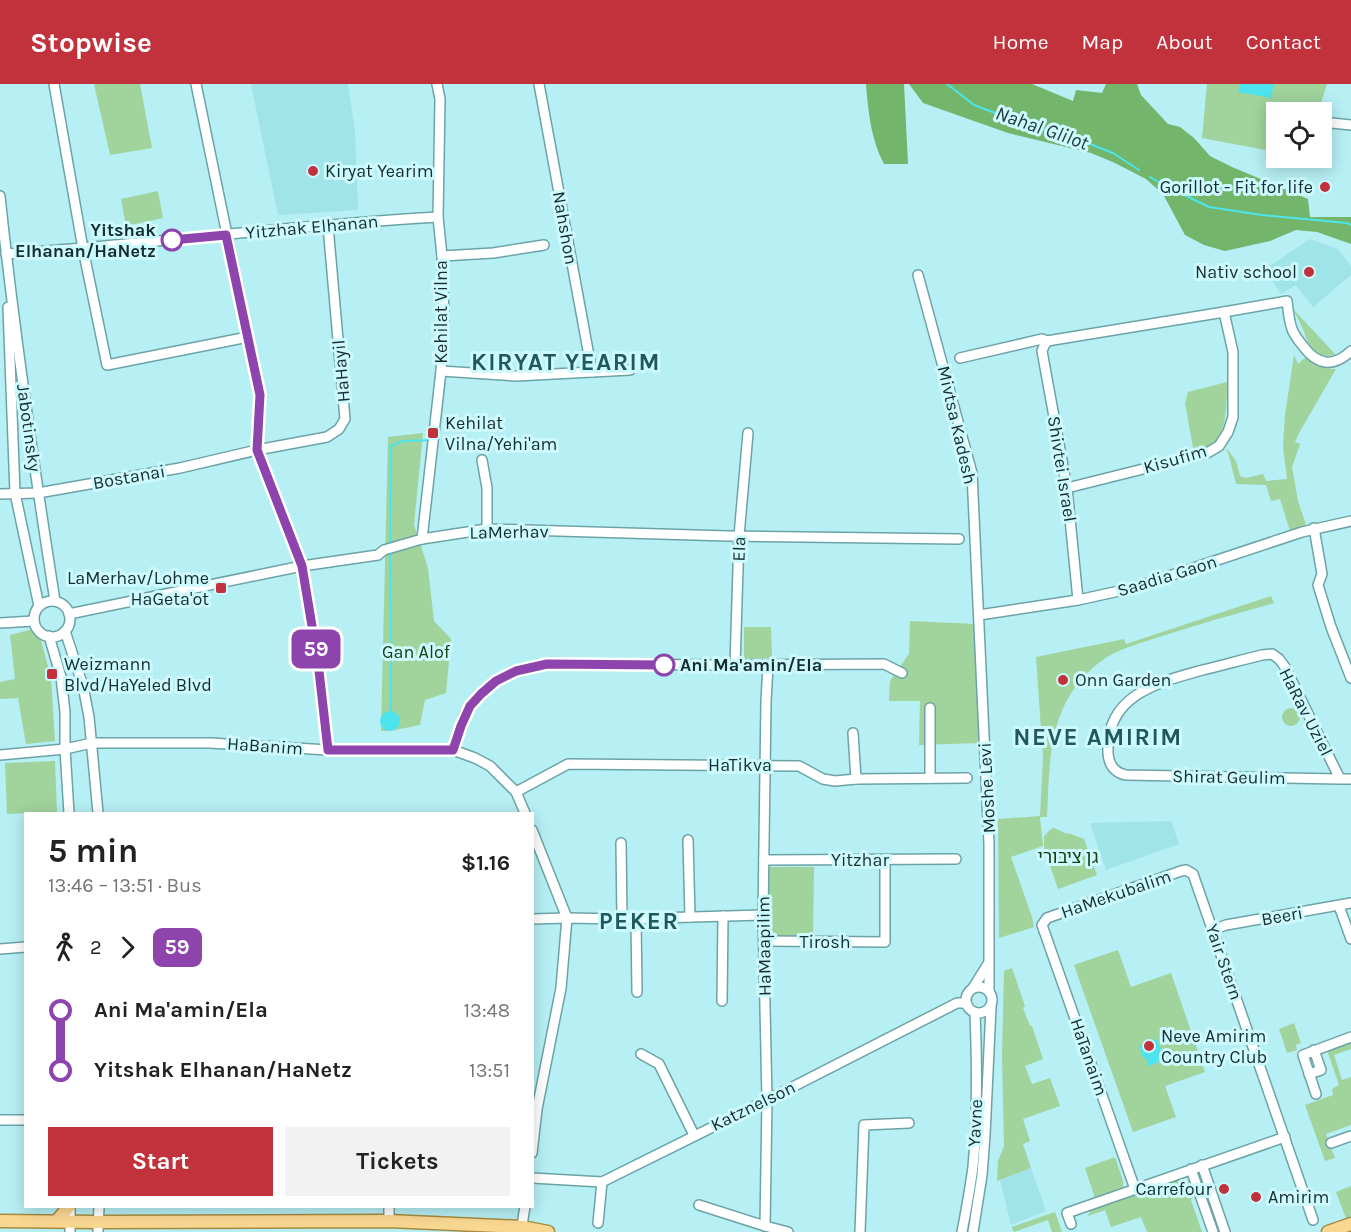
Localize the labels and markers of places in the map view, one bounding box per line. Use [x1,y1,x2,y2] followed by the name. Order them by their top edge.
[325,160,434,182] place label: Kiryat Yearim
[306,164,320,178] marker: Kiryat Yearim
[1160,176,1313,198] place label: Gorillot - Fit for life
[1318,180,1332,194] marker: Gorillot - Fit for life
[15,219,156,262] place label: Yitshak Elhanan/HaNetz
[161,229,183,251] marker: Yitshak Elhanan/HaNetz
[1195,261,1297,283] place label: Nativ school
[1302,265,1316,279] marker: Nativ school
[445,412,557,455] place label: Kehilat Vilna/Yehi'am
[426,426,440,440] marker: Kehilat Vilna/Yehi'am
[67,567,209,610] place label: LaMerhav/Lohme HaGeta'ot
[214,581,228,595] marker: LaMerhav/Lohme HaGeta'ot
[64,653,212,696] place label: Weizmann Blvd/HaYeled Blvd
[653,654,675,676] marker: Ani Ma'amin/Ela
[680,654,822,676] place label: Ani Ma'amin/Ela
[45,667,59,681] marker: Weizmann Blvd/HaYeled Blvd
[1075,669,1171,691] place label: Onn Garden
[1056,673,1070,687] marker: Onn Garden
[1161,1025,1267,1068] place label: Neve Amirim Country Club
[1142,1039,1156,1053] marker: Neve Amirim Country Club
[1135,1178,1212,1200] place label: Carrefour
[1217,1182,1231,1196] marker: Carrefour
[1268,1186,1329,1208] place label: Amirim
[1249,1190,1263,1204] marker: Amirim

